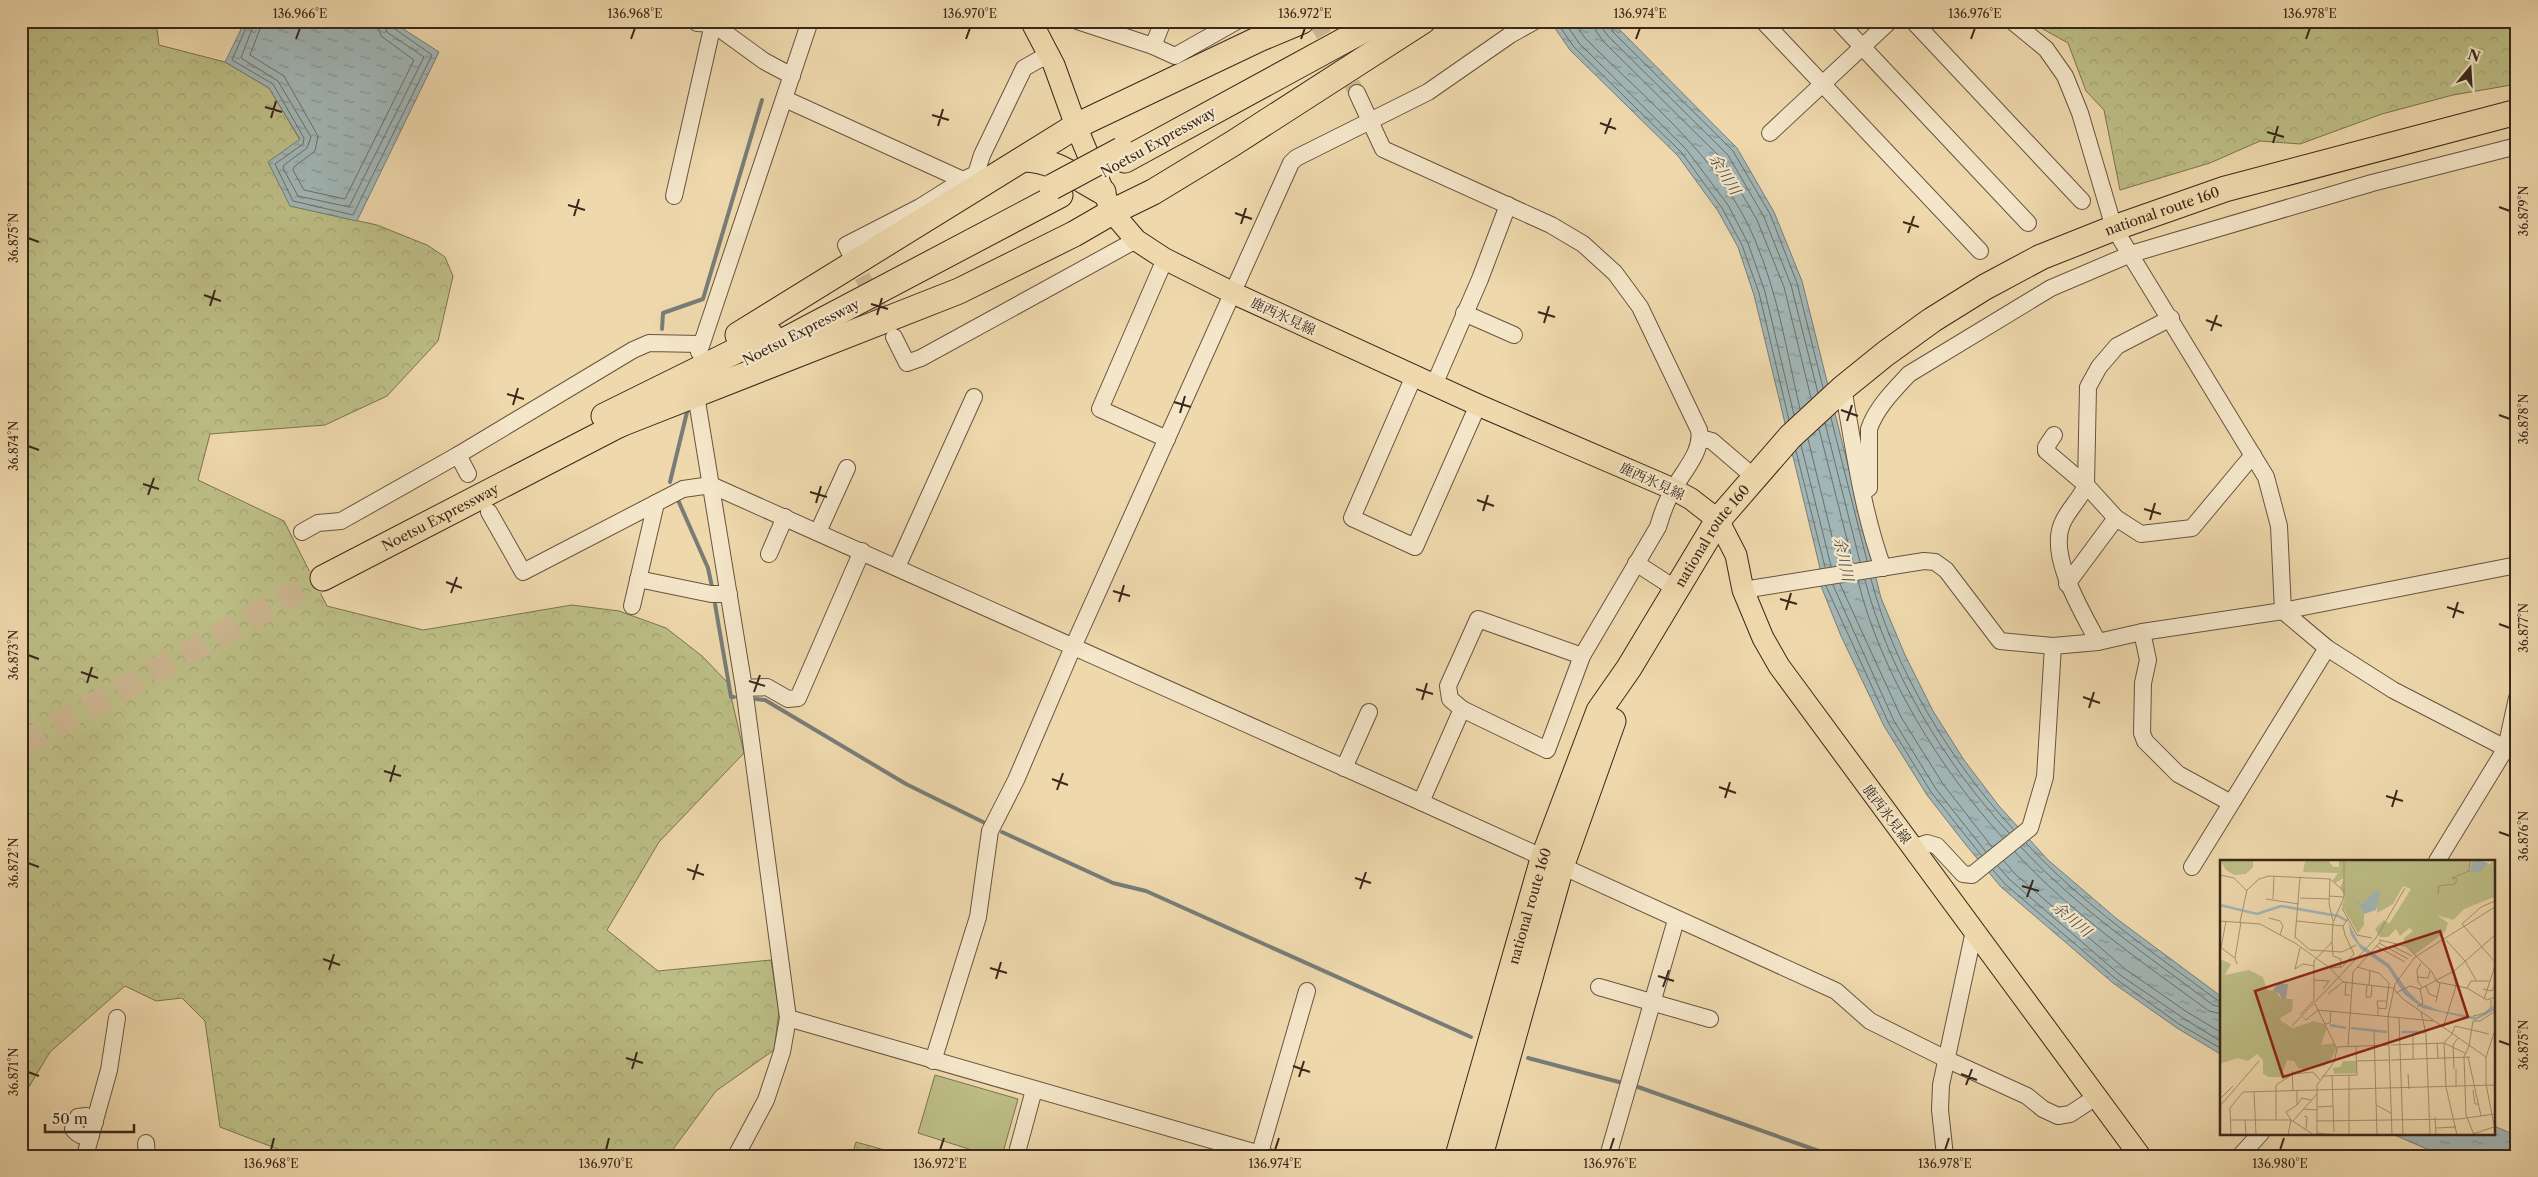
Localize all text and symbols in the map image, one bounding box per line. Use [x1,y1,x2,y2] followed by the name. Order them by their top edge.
[273,6,327,21] text: 136.966°E
[608,6,662,21] text: 136.968°E
[943,6,997,21] text: 136.970°E
[1278,6,1332,21] text: 136.972°E
[1613,6,1667,21] text: 136.974°E
[1948,6,2002,21] text: 136.976°E
[2283,6,2337,21] text: 136.978°E
[2446,42,2496,92] north arrow
[2465,45,2483,66] text: N
[1097,103,1219,181] street label: Noetsu Expressway
[1705,150,1746,200] water label: 余川川
[2102,183,2222,240] street label: national route 160
[2516,186,2531,236] text: 36.879°N
[6,213,21,263] text: 36.875°N
[1247,293,1319,339] street label: 鹿西氷見線
[739,295,863,369] street label: Noetsu Expressway
[2516,394,2531,444] text: 36.878°N
[6,421,21,471] text: 36.874°N
[1616,458,1688,504] street label: 鹿西氷見線
[379,480,502,555] street label: Noetsu Expressway
[1671,481,1754,590] street label: national route 160
[1830,535,1858,585] water label: 余川川
[2516,603,2531,653] text: 36.877°N
[6,630,21,680] text: 36.873°N
[1859,781,1915,847] street label: 鹿西氷見線
[2516,811,2531,861] text: 36.876°N
[6,838,21,888] text: 36.872°N
[1504,845,1555,966] street label: national route 160
[2220,860,2496,1134] inset map
[2049,897,2097,942] water label: 余川川
[2516,1020,2531,1070] text: 36.875°N
[6,1048,21,1096] text: 36.871°N
[45,1102,134,1134] scale bar
[52,1109,88,1128] text: 50 m
[244,1156,298,1171] text: 136.968°E
[579,1156,633,1171] text: 136.970°E
[913,1156,967,1171] text: 136.972°E
[1248,1156,1302,1171] text: 136.974°E
[1583,1156,1637,1171] text: 136.976°E
[1918,1156,1972,1171] text: 136.978°E
[2252,1156,2308,1171] text: 136.980°E

